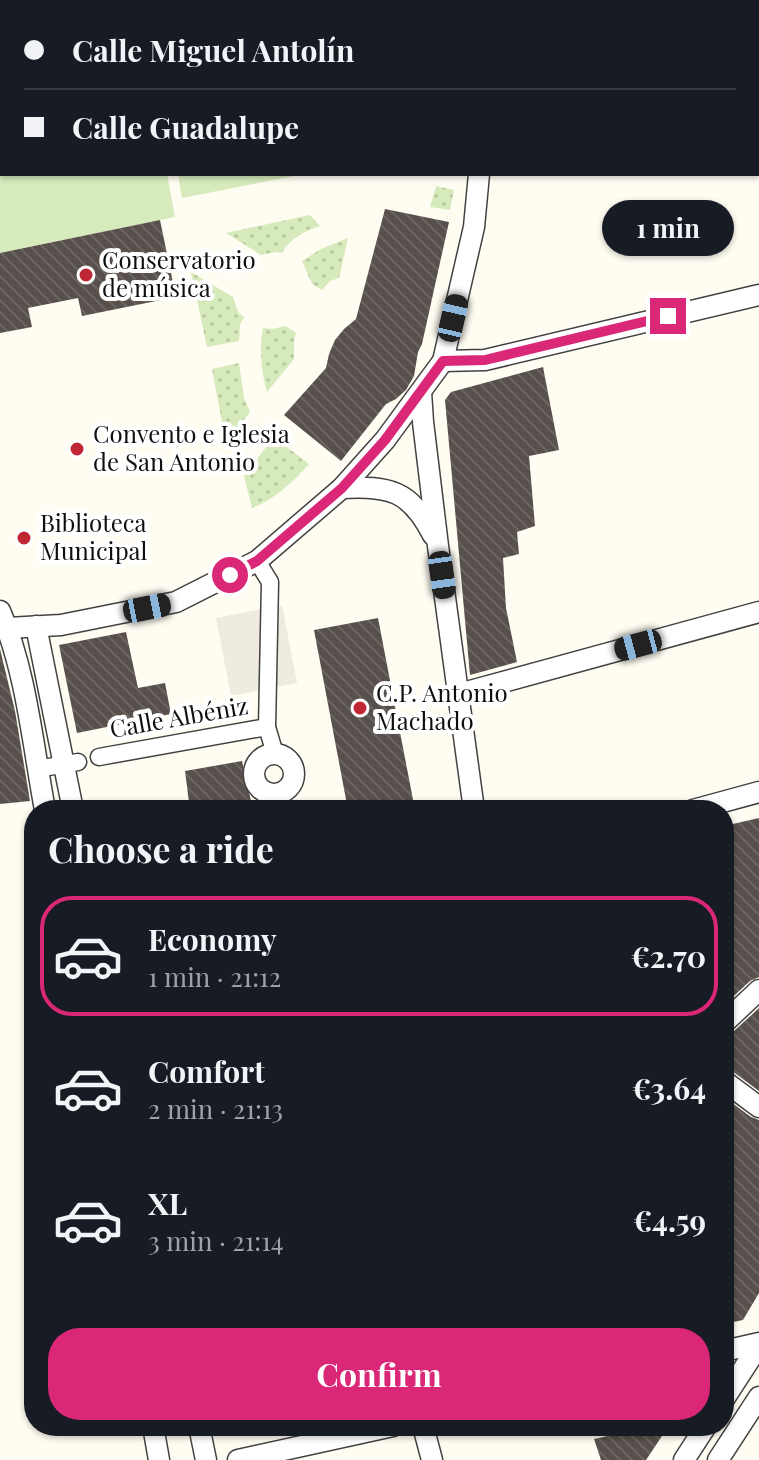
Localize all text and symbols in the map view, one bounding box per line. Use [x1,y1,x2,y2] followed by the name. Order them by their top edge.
[72,30,354,70] text: Calle Miguel Antolín
[72,107,299,147] text: Calle Guadalupe
[602,200,734,256] callout: 1 min
[636,210,700,245] text: 1 min
[102,243,256,303] place label: Conservatorio de música
[77,266,95,284] marker: Conservatorio de música
[436,292,470,344] car
[650,298,686,334] route end
[93,417,290,477] place label: Convento e Iglesia de San Antonio
[68,440,86,458] marker: Convento e Iglesia de San Antonio
[40,506,148,566] place label: Biblioteca Municipal
[15,529,33,547] marker: Biblioteca Municipal
[427,550,457,600] car
[212,557,248,593] route start
[121,592,173,624] car
[612,627,664,663] car
[376,676,508,736] place label: C.P. Antonio Machado
[107,688,250,744] street label: Calle Albéniz
[351,699,369,717] marker: C.P. Antonio Machado
[48,824,274,872] text: Choose a ride
[148,919,277,959] text: Economy
[52,920,124,992] icon: car
[631,936,706,976] text: €2.70
[148,959,281,994] text: 1 min · 21:12
[148,1051,265,1091] text: Comfort
[52,1052,124,1124] icon: car
[632,1068,706,1108] text: €3.64
[148,1091,283,1126] text: 2 min · 21:13
[148,1183,187,1223] text: XL
[52,1184,124,1256] icon: car
[633,1200,706,1240] text: €4.59
[148,1223,284,1258] text: 3 min · 21:14
[48,1328,710,1420] button: Confirm

